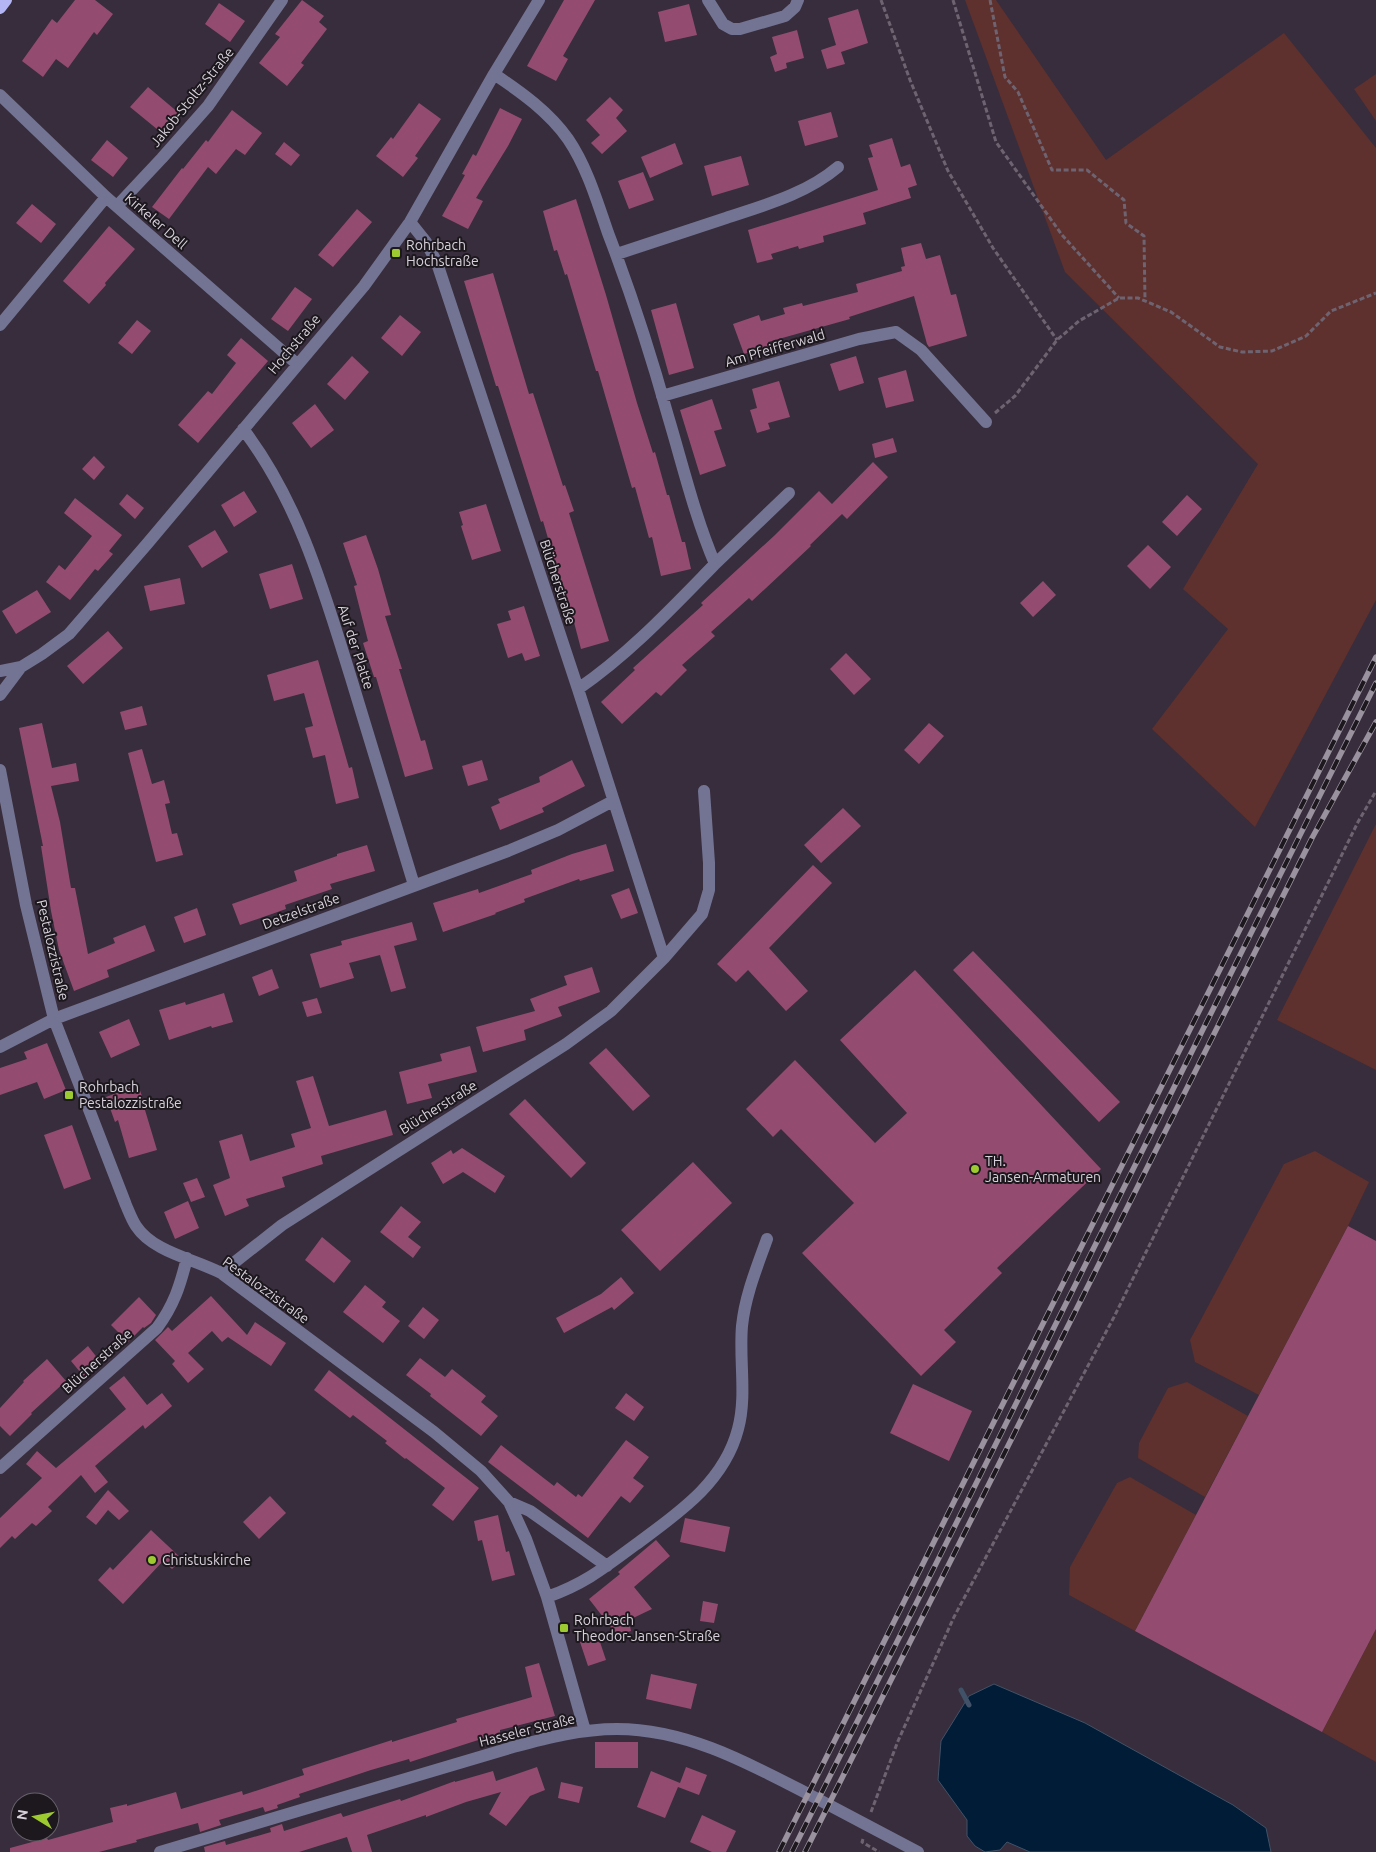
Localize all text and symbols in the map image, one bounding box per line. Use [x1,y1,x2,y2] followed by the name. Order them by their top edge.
[147,44,237,150] street label: Jakob-Stoltz-Straße
[122,190,191,252] street label: Kirkeler Dell
[406,237,479,269] place label: Rohrbach Hochstraße
[390,247,402,259] marker: Rohrbach Hochstraße
[265,311,323,377] street label: Hochstraße
[723,326,827,370] street label: Am Pfeifferwald
[537,538,579,626] street label: Blücherstraße
[335,603,377,691] street label: Auf der Platte
[260,890,342,932] street label: Detzelstraße
[34,898,72,1002] street label: Pestalozzistraße
[396,1077,480,1137] street label: Blücherstraße
[79,1079,182,1111] place label: Rohrbach Pestalozzistraße
[63,1089,75,1101] marker: Rohrbach Pestalozzistraße
[985,1153,1101,1185] place label: TH. Jansen-Armaturen
[969,1163,981,1175] marker: TH. Jansen-Armaturen
[220,1253,312,1327] street label: Pestalozzistraße
[59,1326,135,1396] street label: Blücherstraße
[162,1552,251,1568] place label: Christuskirche
[146,1554,158,1566] marker: Christuskirche
[574,1612,720,1644] place label: Rohrbach Theodor-Jansen-Straße
[558,1622,570,1634] marker: Rohrbach Theodor-Jansen-Straße
[477,1710,577,1750] street label: Hasseler Straße
[10,1792,60,1842] north arrow
[13,1808,31,1821] text: N

